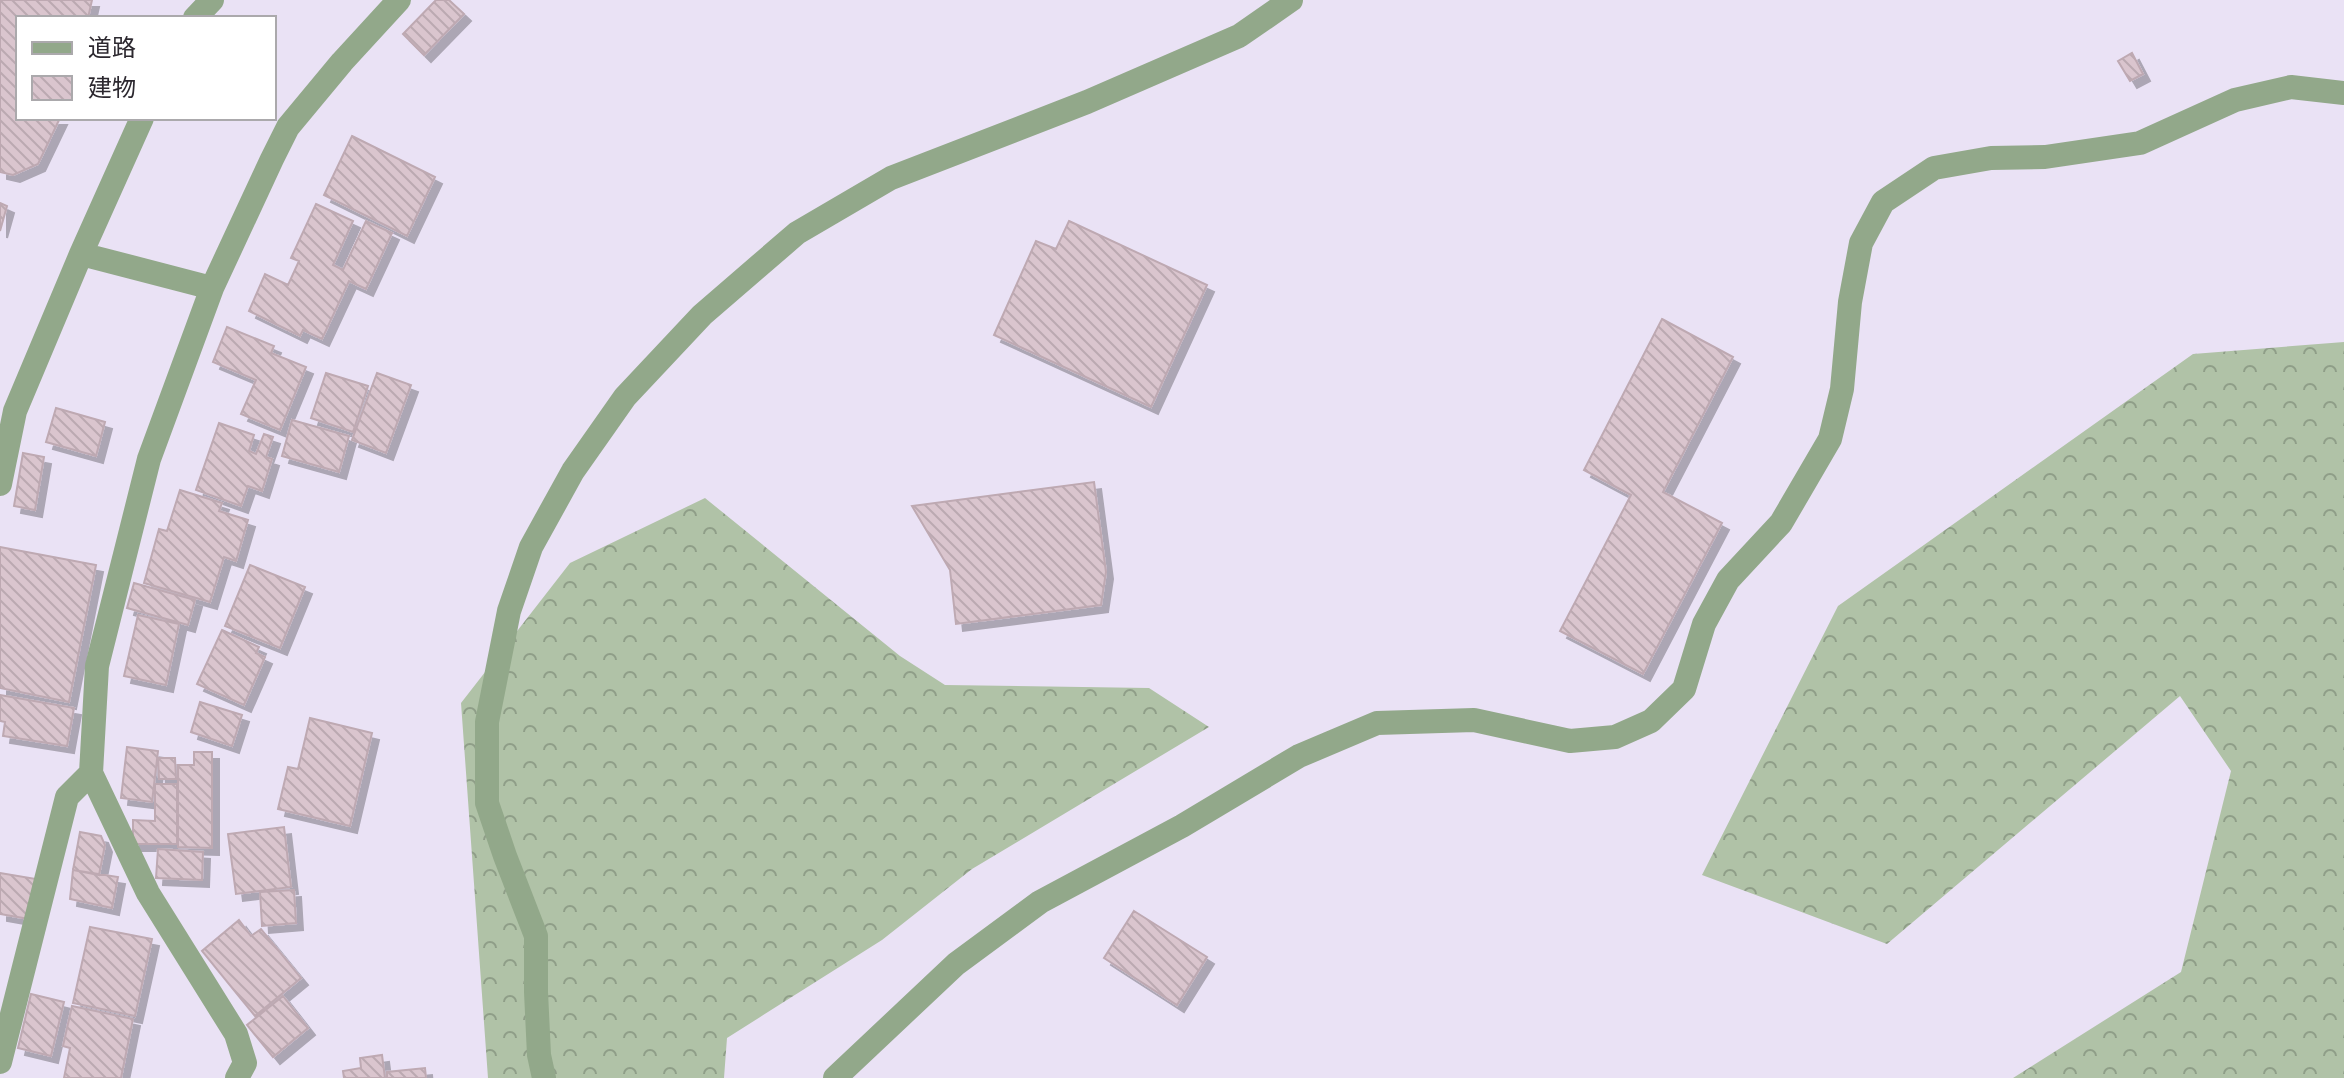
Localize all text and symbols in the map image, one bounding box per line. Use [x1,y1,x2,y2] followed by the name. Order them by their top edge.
[16,16,276,120] legend
[88,33,136,63] text: 道路
[88,73,136,103] text: 建物

